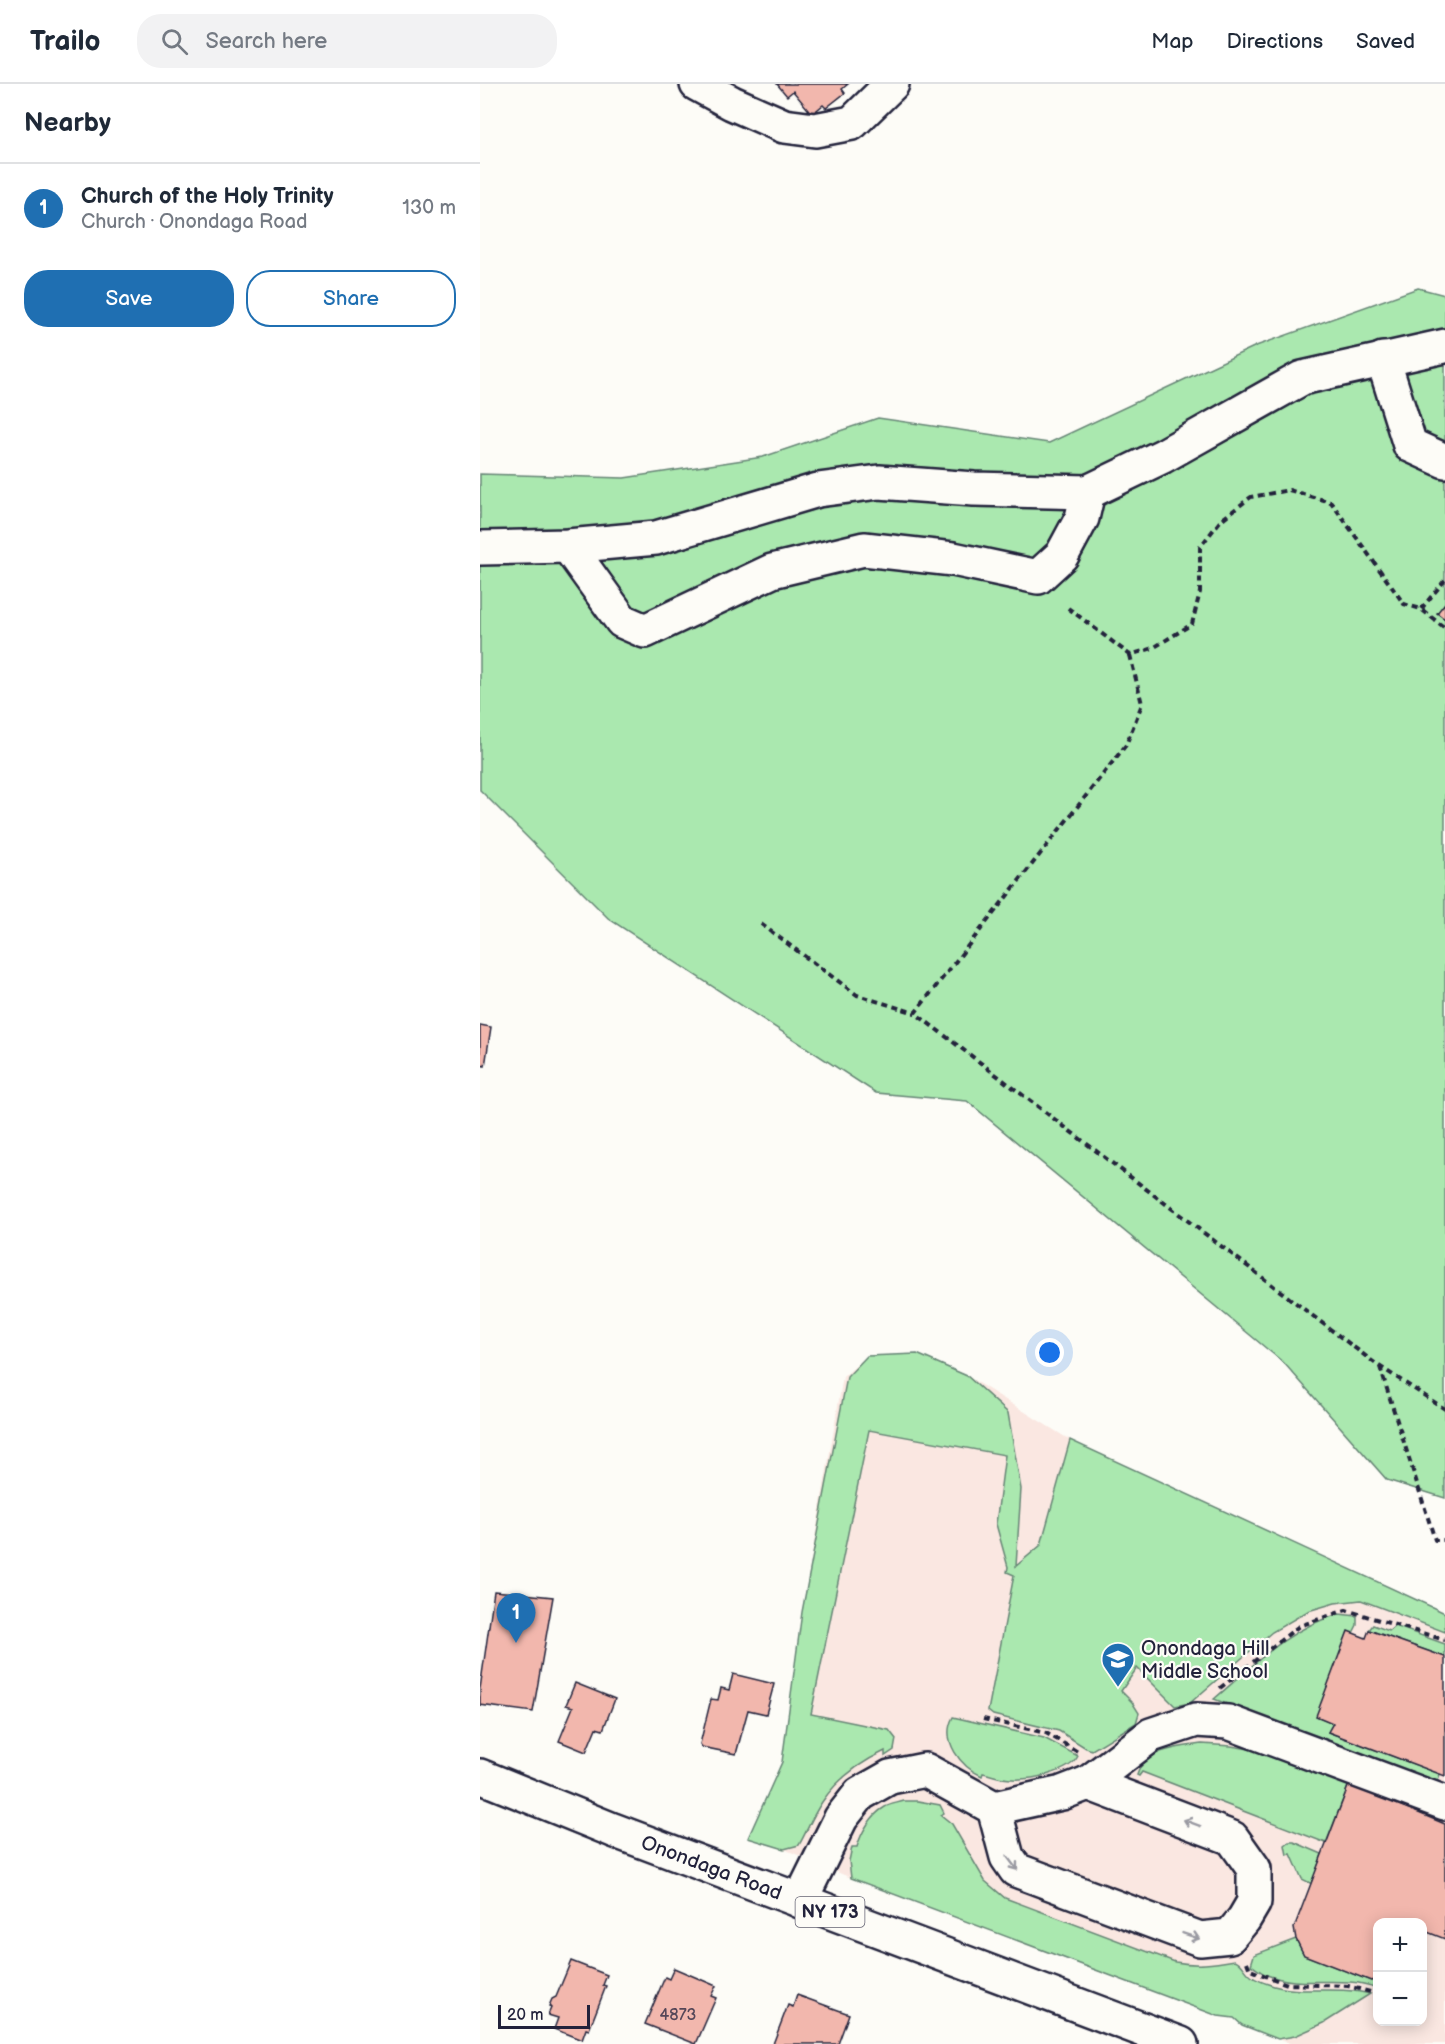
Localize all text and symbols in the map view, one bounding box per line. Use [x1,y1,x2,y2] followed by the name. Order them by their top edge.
[137,14,557,68] search box
[30,25,101,58] text: Trailo
[158,25,191,58] icon: search
[206,28,327,55] text: Search here
[1151,29,1194,54] text: Map
[1227,29,1323,54] text: Directions
[1356,29,1415,54] text: Saved
[24,108,111,139] text: Nearby
[81,183,334,210] text: Church of the Holy Trinity
[39,196,48,220] text: 1
[402,196,456,220] text: 130 m
[81,210,307,234] text: Church · Onondaga Road
[24,270,234,327] button: Save
[246,270,456,327] button: Share
[1035,1338,1064,1367] your location
[496,1594,536,1643] pin: 1
[1141,1637,1269,1684] place label: Onondaga Hill Middle School
[1100,1641,1136,1688] school or university icon: Onondaga Hill Middle School
[1183,1816,1202,1827] one-way arrow
[638,1831,785,1906] street label: Onondaga Road
[1005,1855,1018,1871] one-way arrow
[796,1897,865,1927] road number: NY 173
[1373,1918,1427,2026] map controls
[1373,1918,1427,1972] button: +
[1181,1931,1200,1942] one-way arrow
[1373,1972,1427,2026] button: −
[498,2002,590,2030] scale bar
[507,2006,543,2025] text: 20 m
[660,2006,697,2025] house number: 4873

